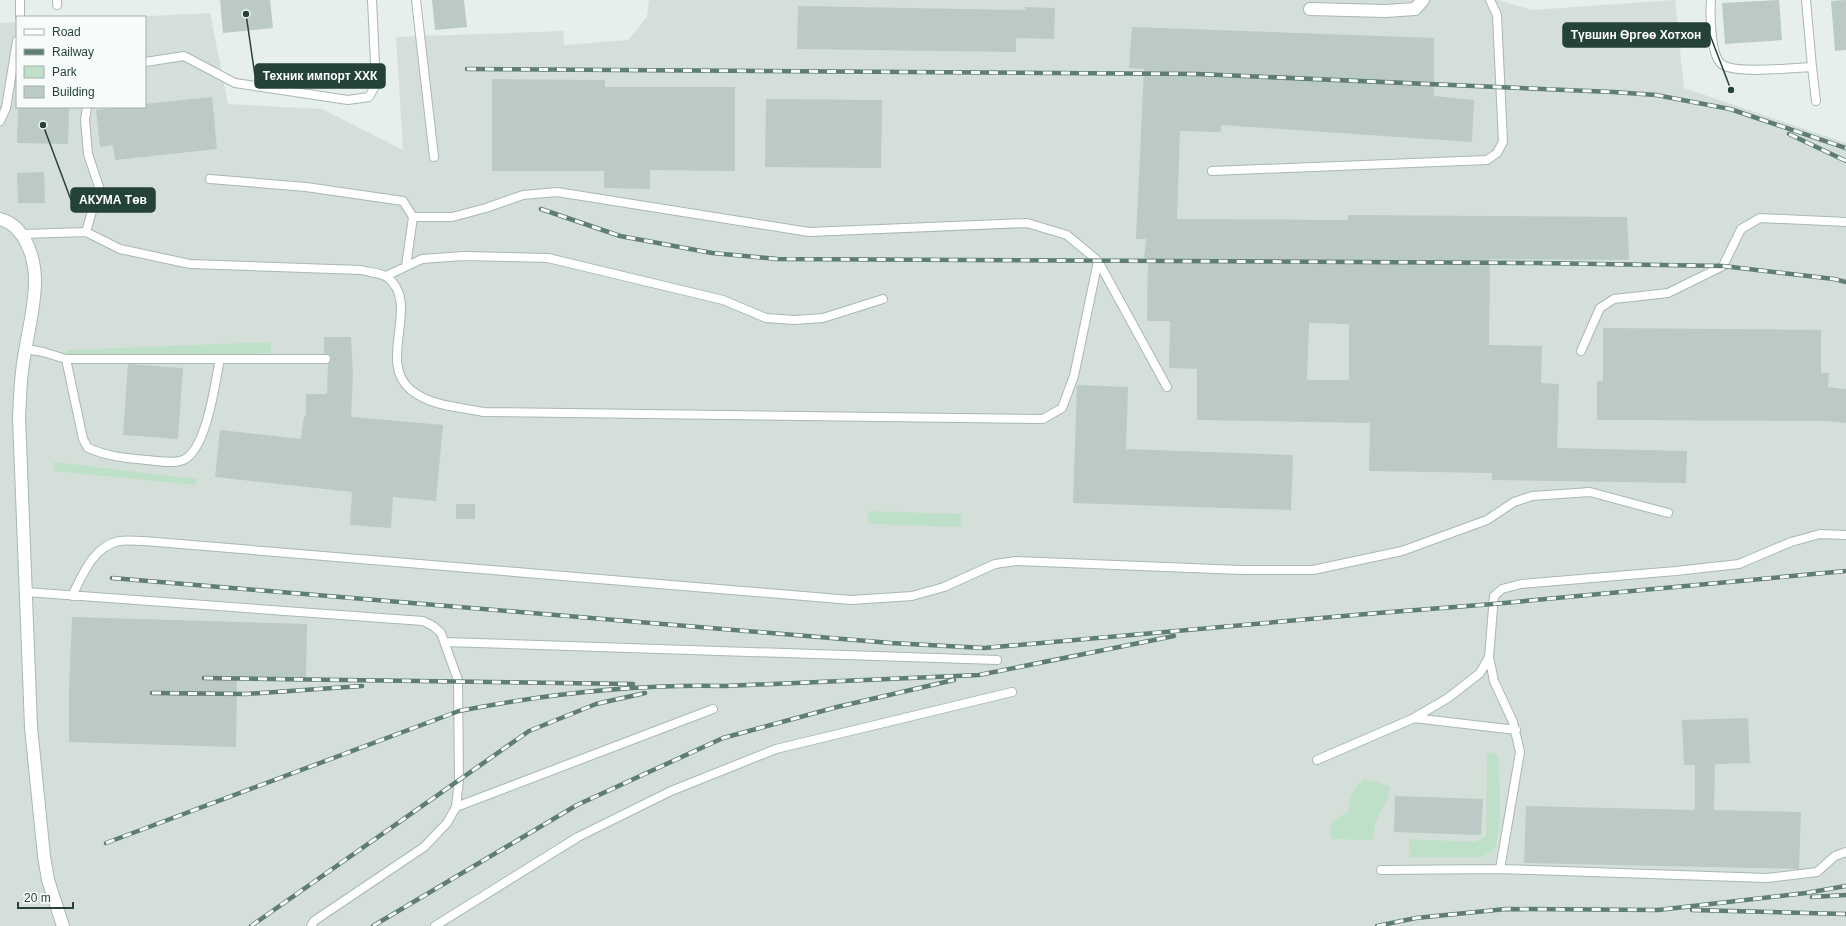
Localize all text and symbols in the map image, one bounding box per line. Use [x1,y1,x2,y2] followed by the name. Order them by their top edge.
[16,16,146,108] legend
[1563,23,1710,47] callout: Түвшин Өргөө Хотхон
[52,25,81,39] text: Road
[1571,28,1701,42] text: Түвшин Өргөө Хотхон
[52,45,94,59] text: Railway
[255,64,385,88] callout: Техник импорт ХХК
[52,65,78,79] text: Park
[263,69,378,83] text: Техник импорт ХХК
[52,85,95,99] text: Building
[71,188,155,212] callout: АКУМА Төв
[79,193,147,207] text: АКУМА Төв
[18,884,73,910] scale bar
[24,891,51,905] text: 20 m

